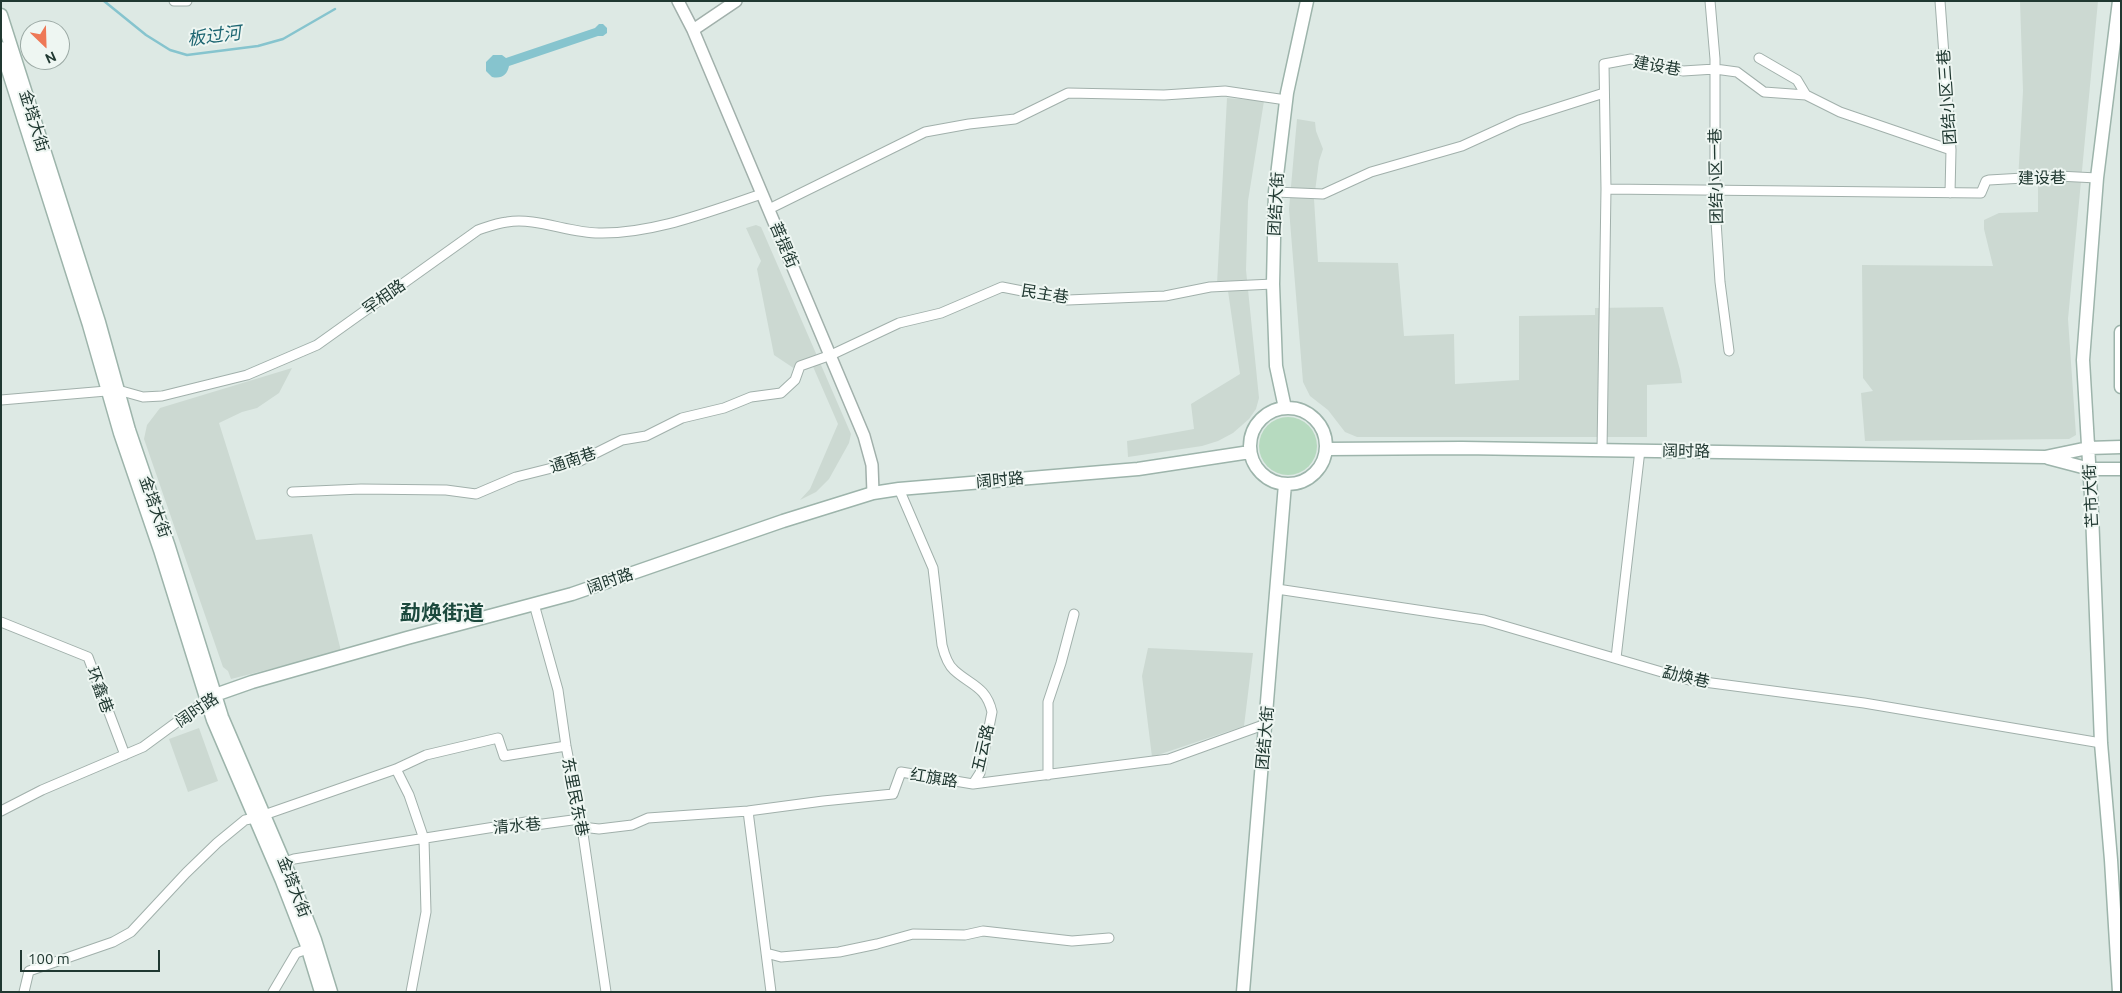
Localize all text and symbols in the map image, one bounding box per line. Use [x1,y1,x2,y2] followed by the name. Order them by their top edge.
[20,20,70,70] north arrow
[186,22,242,50] water label: 板过河
[43,48,59,67] text: N
[1934,48,1960,146] street label: 团结小区三巷
[1632,52,1682,80] street label: 建设巷
[15,88,53,154] street label: 金塔大街
[1706,128,1726,224] street label: 团结小区一巷
[2018,168,2066,188] street label: 建设巷
[1265,172,1287,236] street label: 团结大街
[766,219,802,271] street label: 菩提街
[359,275,409,319] street label: 罕相路
[1020,281,1070,307] street label: 民主巷
[1662,441,1710,461] street label: 阔时路
[547,443,599,477] street label: 通南巷
[2080,464,2102,528] street label: 芒市大街
[975,468,1025,492] street label: 阔时路
[136,474,174,540] street label: 金塔大街
[584,564,636,598] street label: 阔时路
[400,600,484,626] district label: 勐焕街道
[1660,662,1712,692] street label: 勐焕巷
[83,664,117,716] street label: 环鑫巷
[172,689,222,731] street label: 阔时路
[1253,705,1277,771] street label: 团结大街
[968,722,998,774] street label: 五云路
[558,756,592,838] street label: 东里民东巷
[909,765,959,791] street label: 红旗路
[492,814,542,838] street label: 清水巷
[274,854,314,920] street label: 金塔大街
[22,940,162,972] scale bar
[28,950,70,967] text: 100 m

